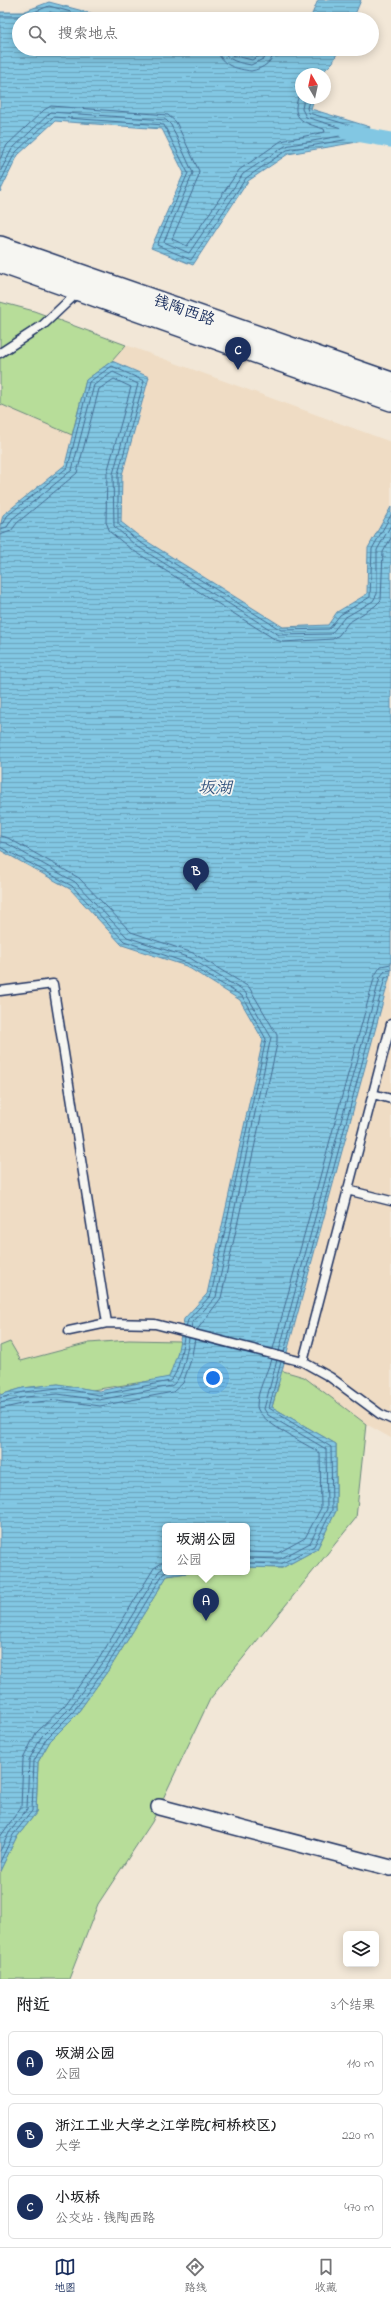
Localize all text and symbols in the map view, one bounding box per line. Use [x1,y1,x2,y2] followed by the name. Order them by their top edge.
[12,12,379,56] search box
[26,23,48,45] icon: search
[58,23,118,45] text: 搜索地点
[295,68,331,104] north arrow
[150,289,218,333] street label: 钱陶西路
[225,337,251,370] pin: C
[198,776,234,801] water label: 坂湖
[183,858,209,891] pin: B
[203,1368,223,1388] your location
[162,1523,250,1575] popup
[176,1529,236,1551] text: 坂湖公园
[176,1551,202,1570] text: 公园
[193,1588,219,1621] pin: A
[343,1931,379,1967] map controls
[343,1931,379,1967] button: layers
[16,1993,50,2018] text: 附近
[331,1996,375,2015] text: 3个结果
[55,2043,115,2065] text: 坂湖公园
[26,2054,34,2073] text: A
[347,2054,374,2073] text: 110 m
[55,2065,81,2084] text: 公园
[55,2115,276,2137] text: 浙江工业大学之江学院(柯桥校区)
[26,2126,34,2145] text: B
[342,2126,374,2145] text: 220 m
[55,2137,81,2156] text: 大学
[55,2187,100,2209] text: 小坂桥
[26,2198,34,2217] text: C
[344,2198,374,2217] text: 470 m
[55,2209,155,2228] text: 公交站 · 钱陶西路
[54,2256,76,2296] tab: 地图
[184,2256,206,2296] tab: 路线
[315,2256,337,2296] tab: 收藏

